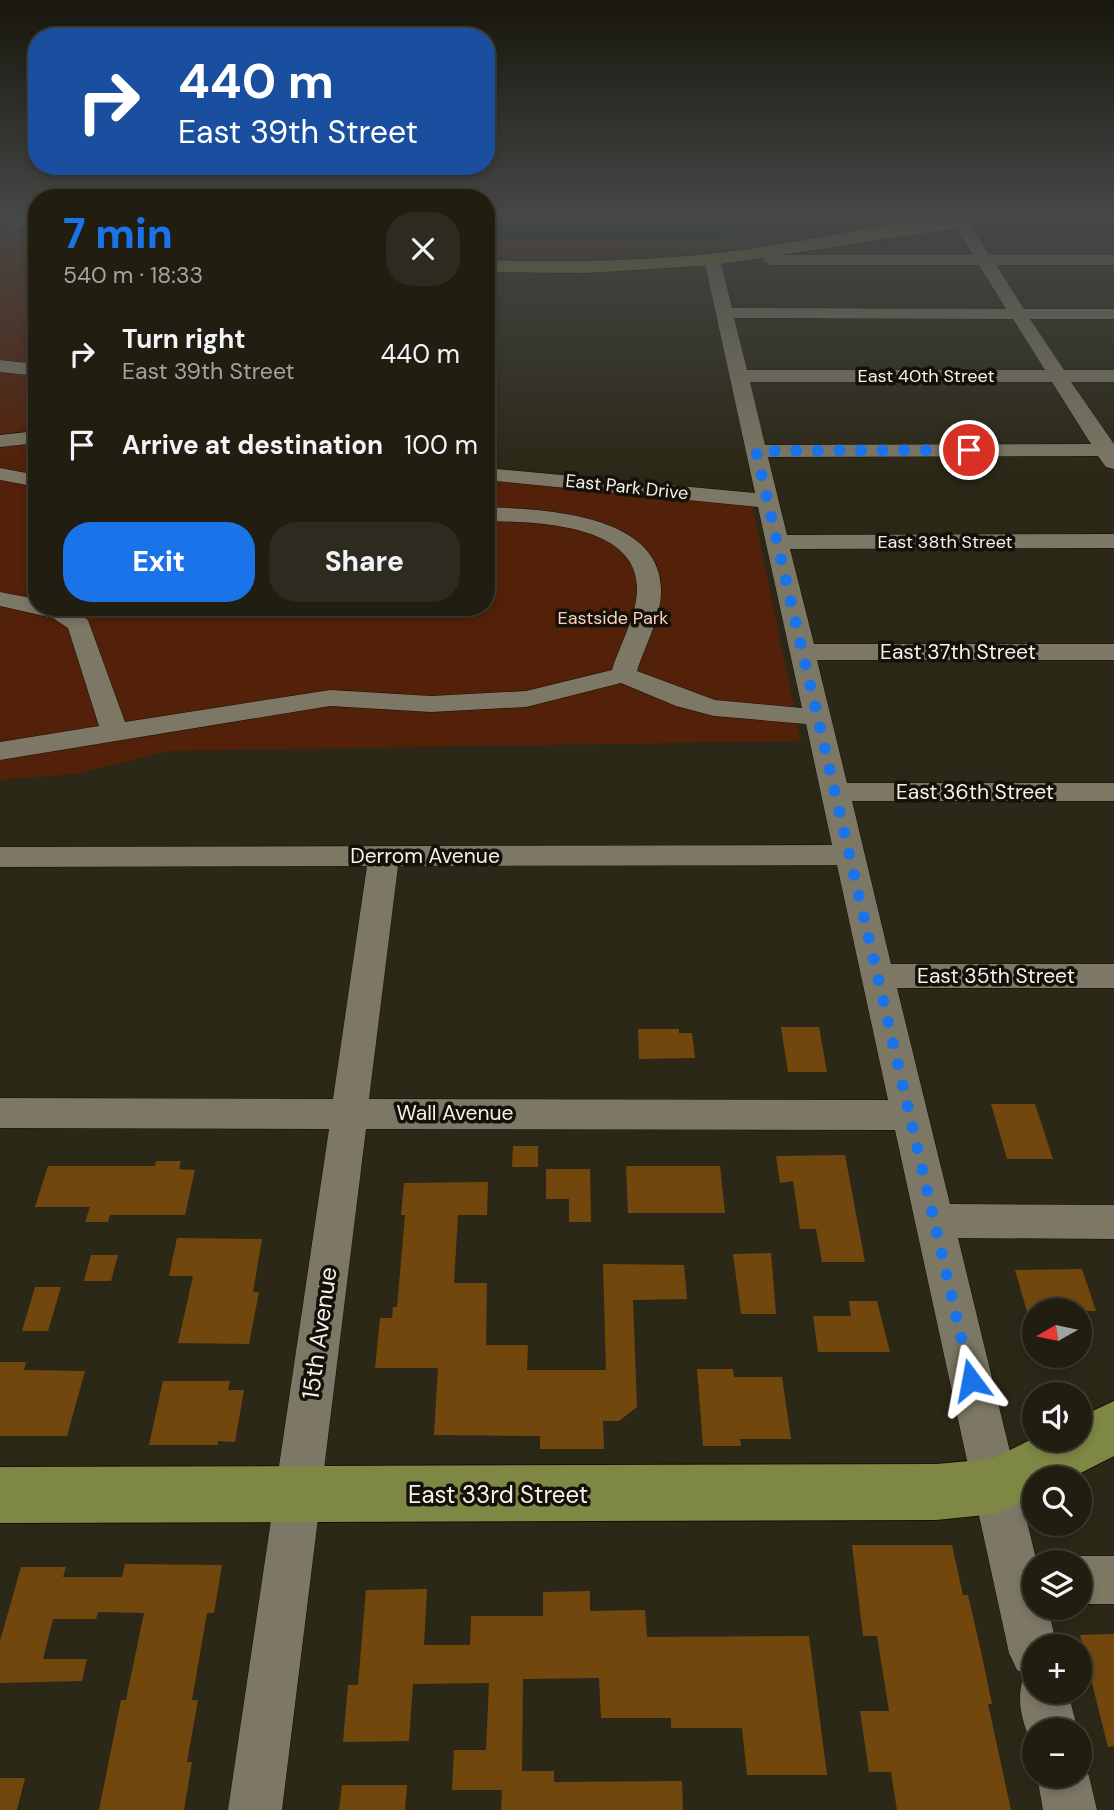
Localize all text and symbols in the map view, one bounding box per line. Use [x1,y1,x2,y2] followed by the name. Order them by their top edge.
[178,49,334,113] text: 440 m
[63,56,154,147] icon: right
[178,111,418,153] text: East 39th Street
[63,206,173,261] text: 7 min
[386,212,460,286] button: close
[63,260,203,290] text: 540 m · 18:33
[122,322,246,356] text: Turn right
[63,335,101,373] icon: right
[381,337,460,371] text: 440 m
[122,356,295,386] text: East 39th Street
[858,364,994,388] street label: East 40th Street
[939,420,999,480] pin
[63,426,101,464] icon: arrive
[122,428,383,462] text: Arrive at destination
[404,428,478,462] text: 100 m
[950,431,988,469] icon: arrive
[564,469,690,505] street label: East Park Drive
[63,522,255,602] button: Exit
[269,522,460,602] button: Share
[877,530,1013,554] street label: East 38th Street
[558,606,668,630] park label: Eastside Park
[880,638,1036,666] street label: East 37th Street
[896,778,1054,806] street label: East 36th Street
[350,842,500,870] street label: Derrom Avenue
[917,962,1075,990] street label: East 35th Street
[396,1099,514,1127] street label: Wall Avenue
[294,1265,344,1401] street label: 15th Avenue
[1022,1298,1092,1368] north arrow
[1022,1298,1092,1788] map controls
[934,1343,1008,1417] position arrow
[1022,1382,1092,1452] button: sound
[1022,1466,1092,1536] button: search
[408,1479,588,1510] street label: East 33rd Street
[1022,1550,1092,1620] button: layers
[1022,1634,1092,1704] button: +
[1022,1718,1092,1788] button: −

